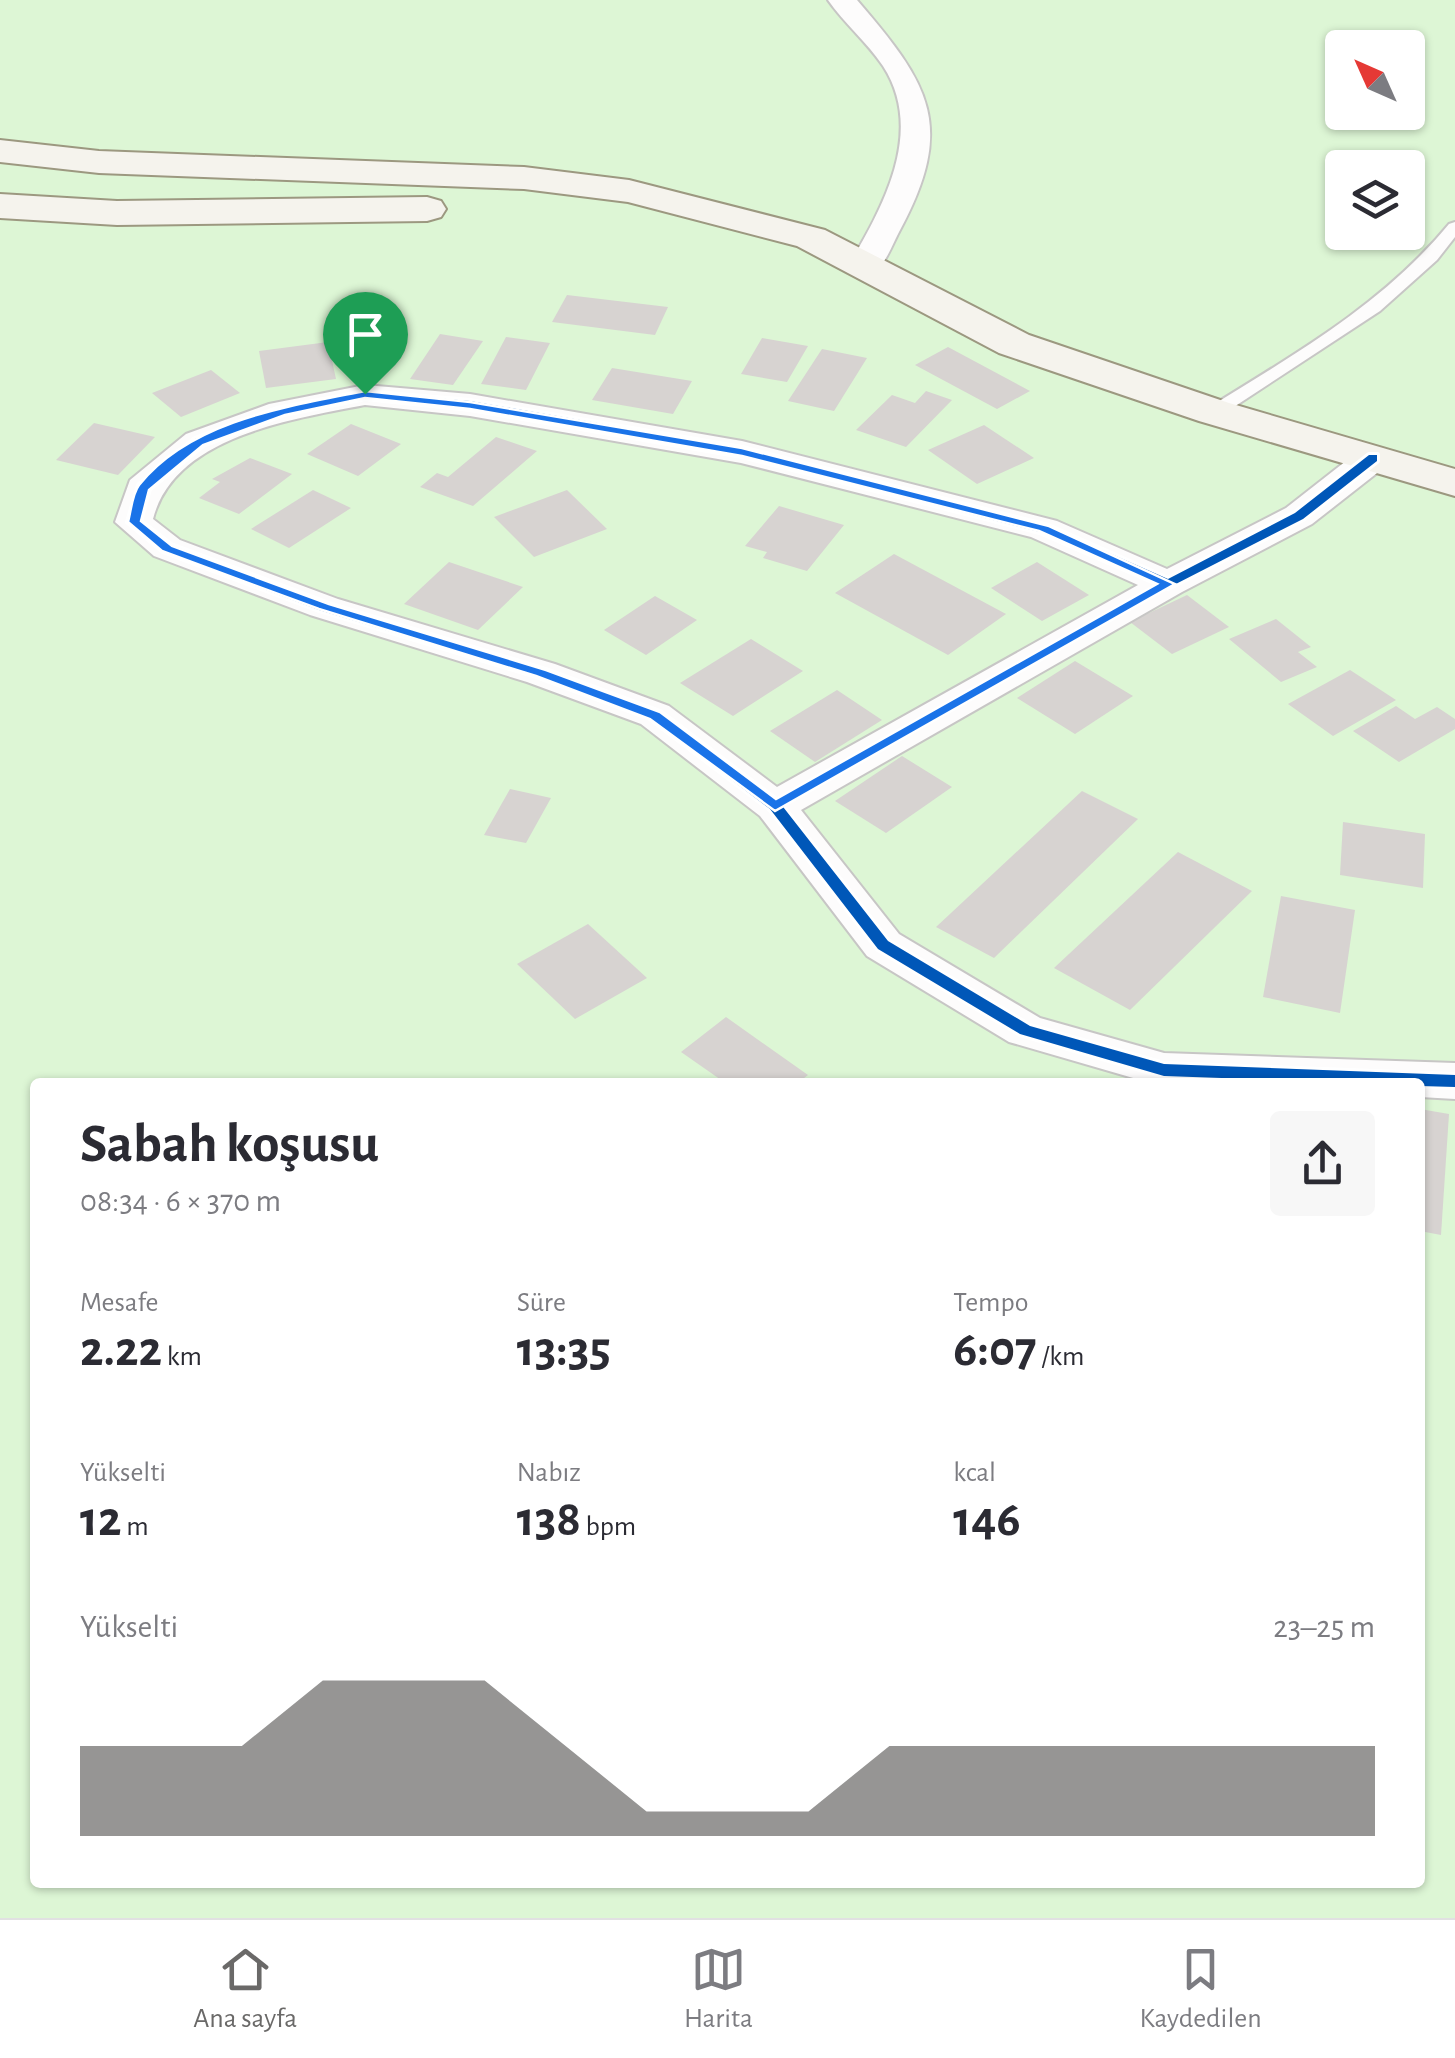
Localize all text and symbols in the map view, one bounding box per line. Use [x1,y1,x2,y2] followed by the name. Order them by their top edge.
[1325,30,1425,130] north arrow
[1325,30,1425,250] map controls
[1325,150,1425,250] button: layers
[323,292,408,395] pin
[338,307,393,362] icon: arrive
[1270,1111,1375,1216] button: share
[80,1117,379,1172] text: Sabah koşusu
[80,1185,281,1217] text: 08:34 · 6 × 370 m
[80,1289,158,1317] text: Mesafe
[517,1289,566,1317] text: Süre
[953,1289,1029,1317] text: Tempo
[80,1325,162,1375] text: 2.22
[517,1325,611,1375] text: 13:35
[953,1325,1037,1375] text: 6:07
[162,1343,202,1371] text: km
[1037,1343,1084,1371] text: /km
[80,1459,166,1487] text: Yükselti
[517,1459,581,1487] text: Nabız
[953,1459,996,1487] text: kcal
[80,1495,122,1545] text: 12
[517,1495,581,1545] text: 138
[953,1495,1021,1545] text: 146
[122,1513,149,1541] text: m
[581,1513,636,1541] text: bpm
[80,1611,178,1643] text: Yükselti
[1273,1611,1375,1643] text: 23–25 m
[193,1942,297,2036] tab: Ana sayfa
[684,1942,753,2036] tab: Harita
[1140,1942,1262,2036] tab: Kaydedilen

